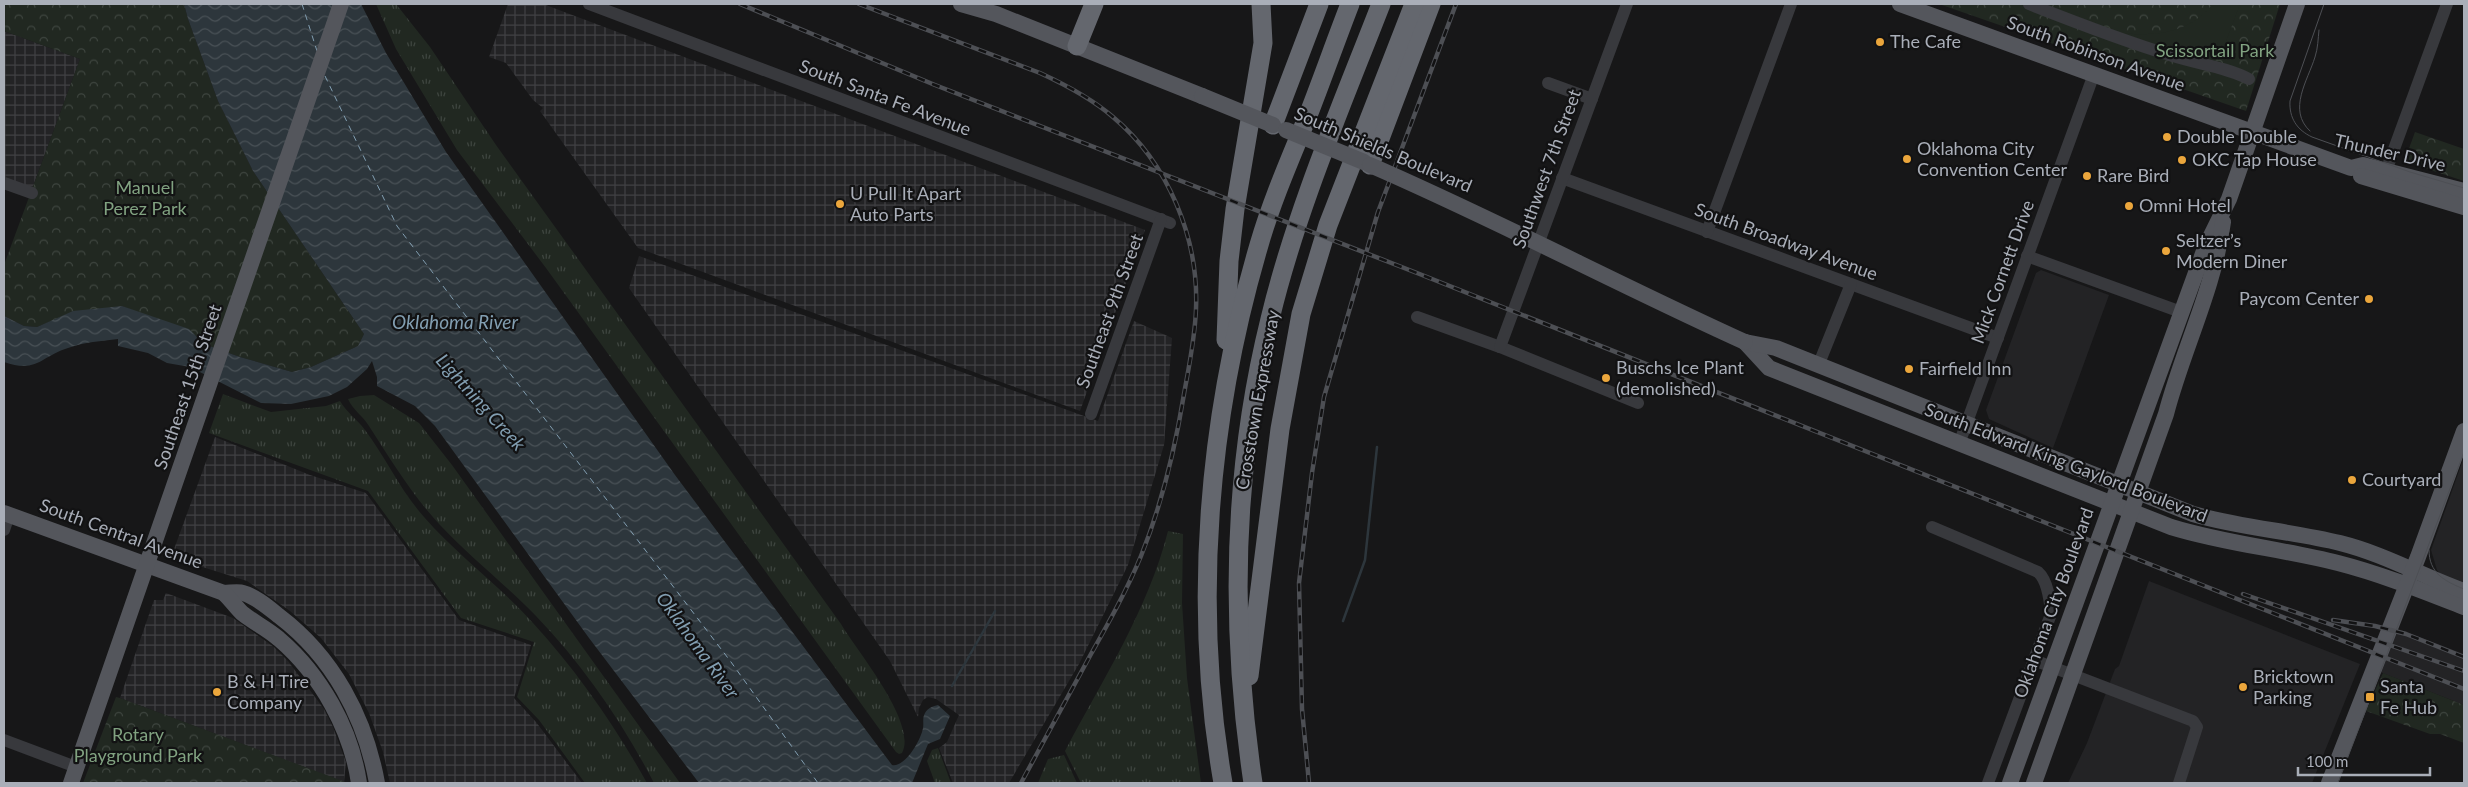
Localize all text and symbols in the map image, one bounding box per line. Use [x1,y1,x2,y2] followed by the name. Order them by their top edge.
[2004,11,2188,96] street label: South Robinson Avenue
[1890,30,1961,52] place label: The Cafe
[1874,36,1886,48] marker: The Cafe
[2156,39,2275,61] park label: Scissortail Park
[796,54,974,140] street label: South Santa Fe Avenue
[1507,86,1585,251] street label: Southwest 7th Street
[1291,102,1476,196] street label: South Shields Boulevard
[2177,125,2297,147] place label: Double Double
[2332,128,2448,176] street label: Thunder Drive
[2161,131,2173,143] marker: Double Double
[1917,137,2067,180] place label: Oklahoma City Convention Center
[2192,148,2317,170] place label: OKC Tap House
[1901,153,1913,165] marker: Oklahoma City Convention Center
[2176,154,2188,166] marker: OKC Tap House
[2097,164,2169,186] place label: Rare Bird
[2081,170,2093,182] marker: Rare Bird
[103,176,188,219] park label: Manuel Perez Park
[850,182,962,225] place label: U Pull It Apart Auto Parts
[2139,194,2231,216] place label: Omni Hotel
[1966,197,2038,346] street label: Mick Cornett Drive
[834,198,846,210] marker: U Pull It Apart Auto Parts
[1692,198,1881,284] street label: South Broadway Avenue
[2123,200,2135,212] marker: Omni Hotel
[2176,229,2288,272] place label: Seltzer’s Modern Diner
[1071,230,1147,391] street label: Southeast 9th Street
[2160,245,2172,257] marker: Seltzer’s Modern Diner
[2239,287,2359,309] place label: Paycom Center
[2363,293,2375,305] marker: Paycom Center
[148,301,226,472] street label: Southeast 15th Street
[1230,308,1284,491] street label: Crosstown Expressway
[392,310,518,333] water label: Oklahoma River
[432,348,532,456] water label: Lightning Creek
[1616,356,1744,399] place label: Buschs Ice Plant (demolished)
[1919,357,2011,379] place label: Fairfield Inn
[1903,363,1915,375] marker: Fairfield Inn
[1600,372,1612,384] marker: Buschs Ice Plant (demolished)
[1922,398,2211,526] street label: South Edward King Gaylord Boulevard
[2362,468,2441,490] place label: Courtyard
[2346,474,2358,486] marker: Courtyard
[37,493,206,573] street label: South Central Avenue
[2008,504,2098,701] street label: Oklahoma City Boulevard
[652,587,745,703] water label: Oklahoma River
[2253,665,2334,708] place label: Bricktown Parking
[227,670,309,713] place label: B & H Tire Company
[2380,675,2437,718] place label: Santa Fe Hub
[2237,681,2249,693] marker: Bricktown Parking
[211,686,223,698] marker: B & H Tire Company
[2364,691,2376,703] marker: Santa Fe Hub
[74,723,203,766] park label: Rotary Playground Park
[2298,744,2430,776] scale bar
[2306,752,2348,770] text: 100 m

